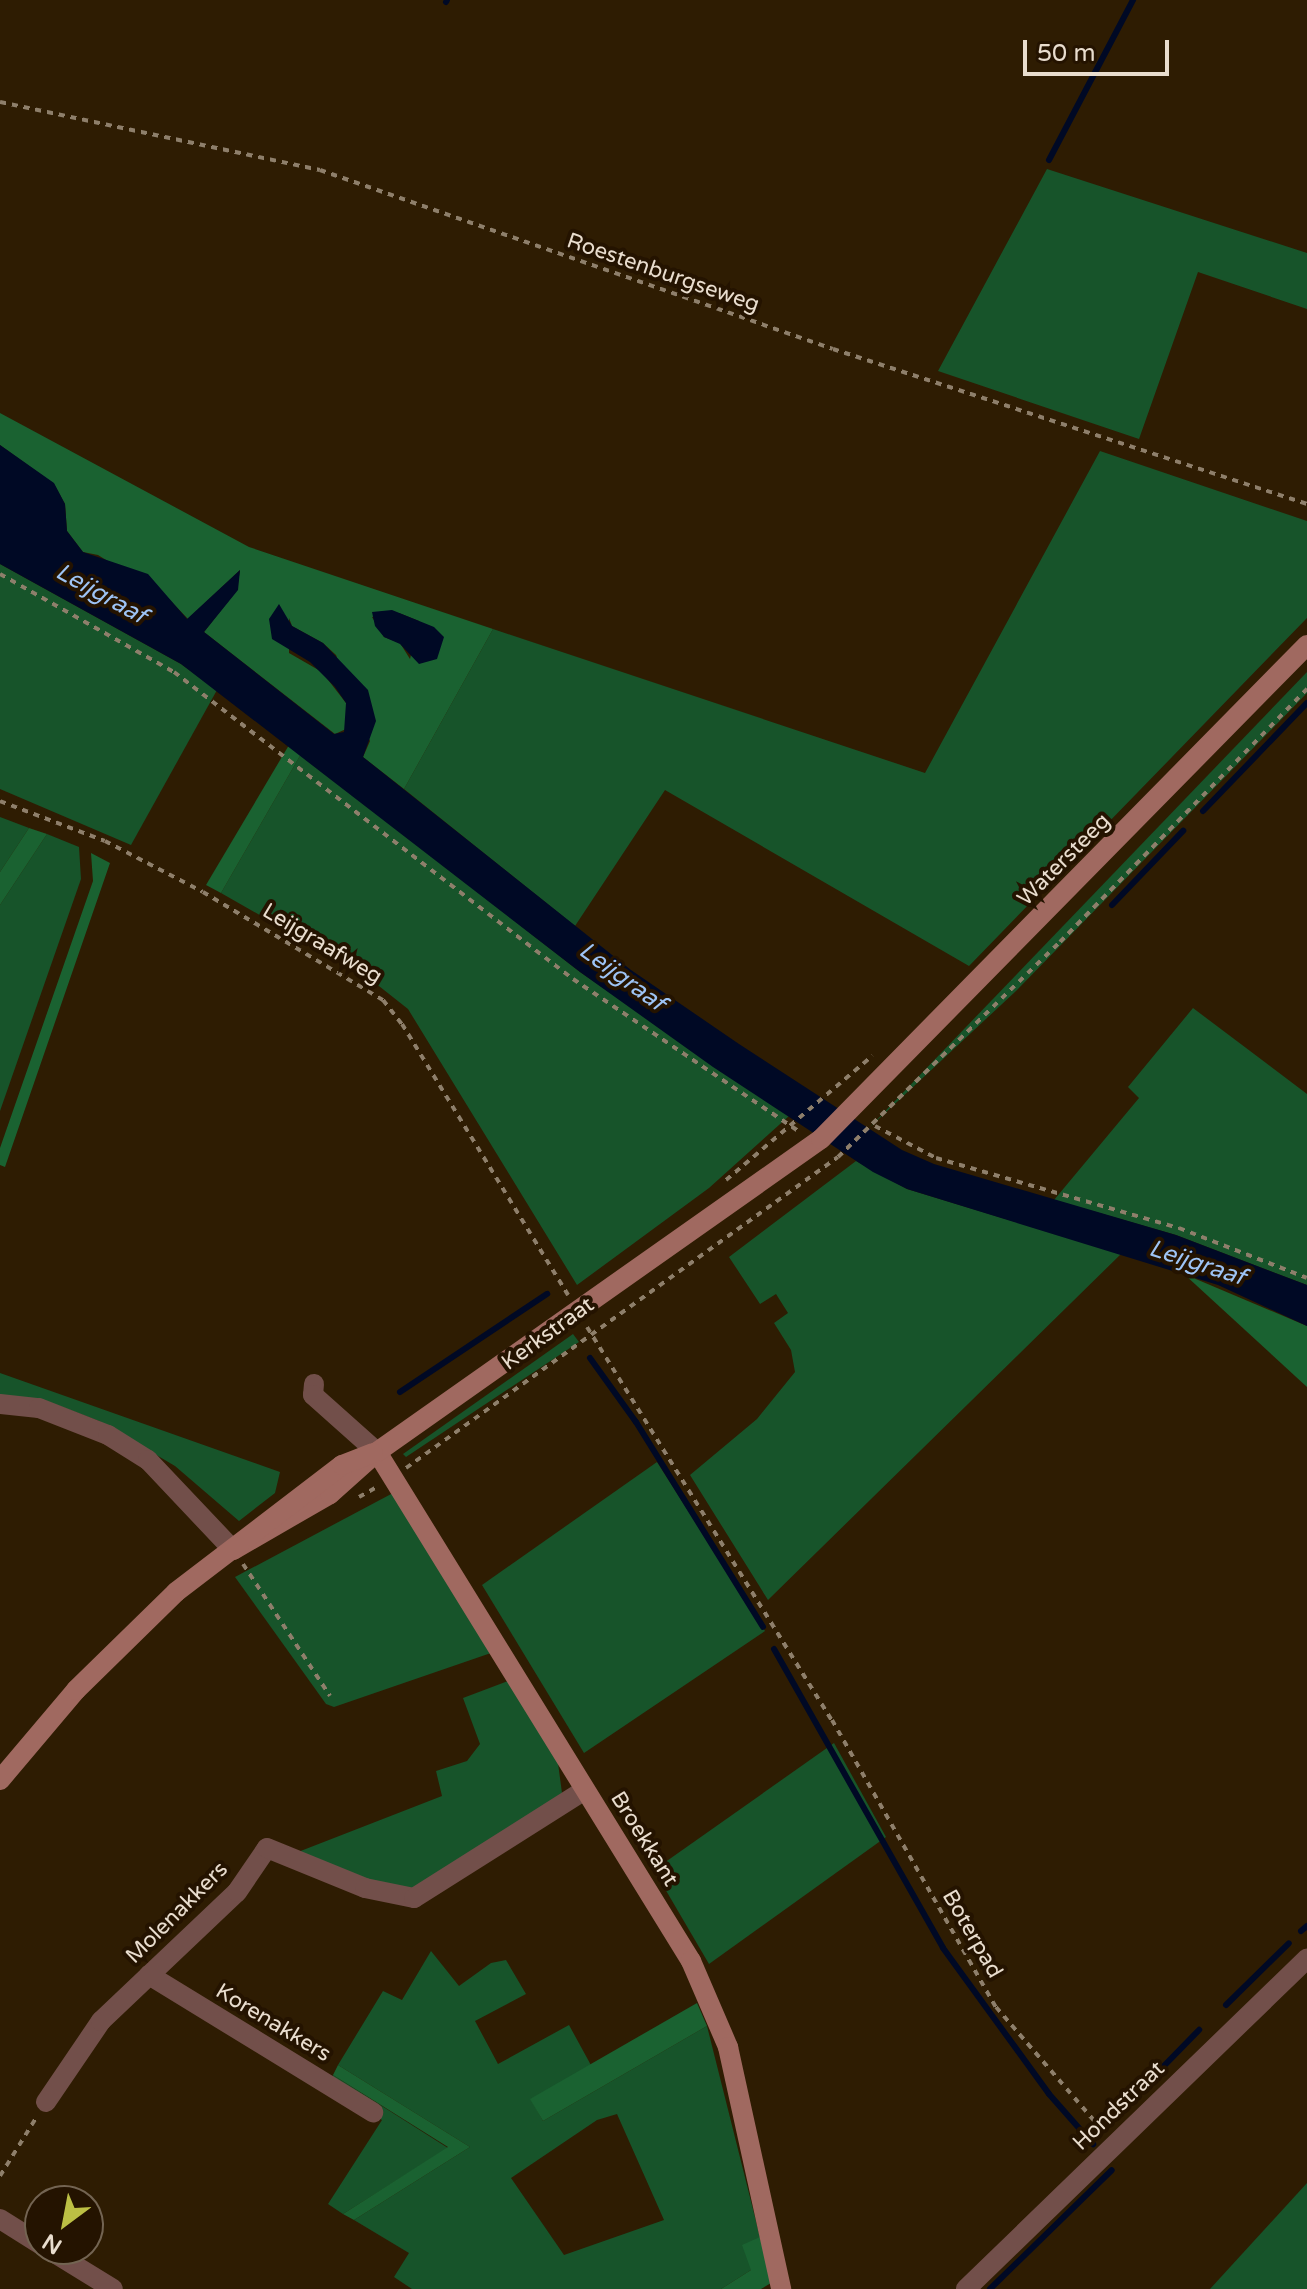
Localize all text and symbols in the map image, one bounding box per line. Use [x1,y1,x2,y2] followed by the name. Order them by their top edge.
[1027,24,1173,74] scale bar
[1037,39,1095,68] text: 50 m
[563,228,763,318] street label: Roestenburgseweg
[50,557,152,631] water label: Leijgraaf
[1012,808,1116,912] street label: Watersteeg
[257,898,387,990] street label: Leijgraafweg
[573,936,671,1018] water label: Leijgraaf
[1145,1234,1249,1292] water label: Leijgraaf
[497,1292,599,1376] street label: Kerkstraat
[605,1787,683,1891] street label: Broekkant
[121,1857,233,1969] street label: Molenakkers
[936,1885,1008,1983] street label: Boterpad
[211,1978,335,2068] street label: Korenakkers
[1068,2056,1170,2156] street label: Hondstraat
[24,2185,104,2265] north arrow
[38,2228,67,2259] text: N

